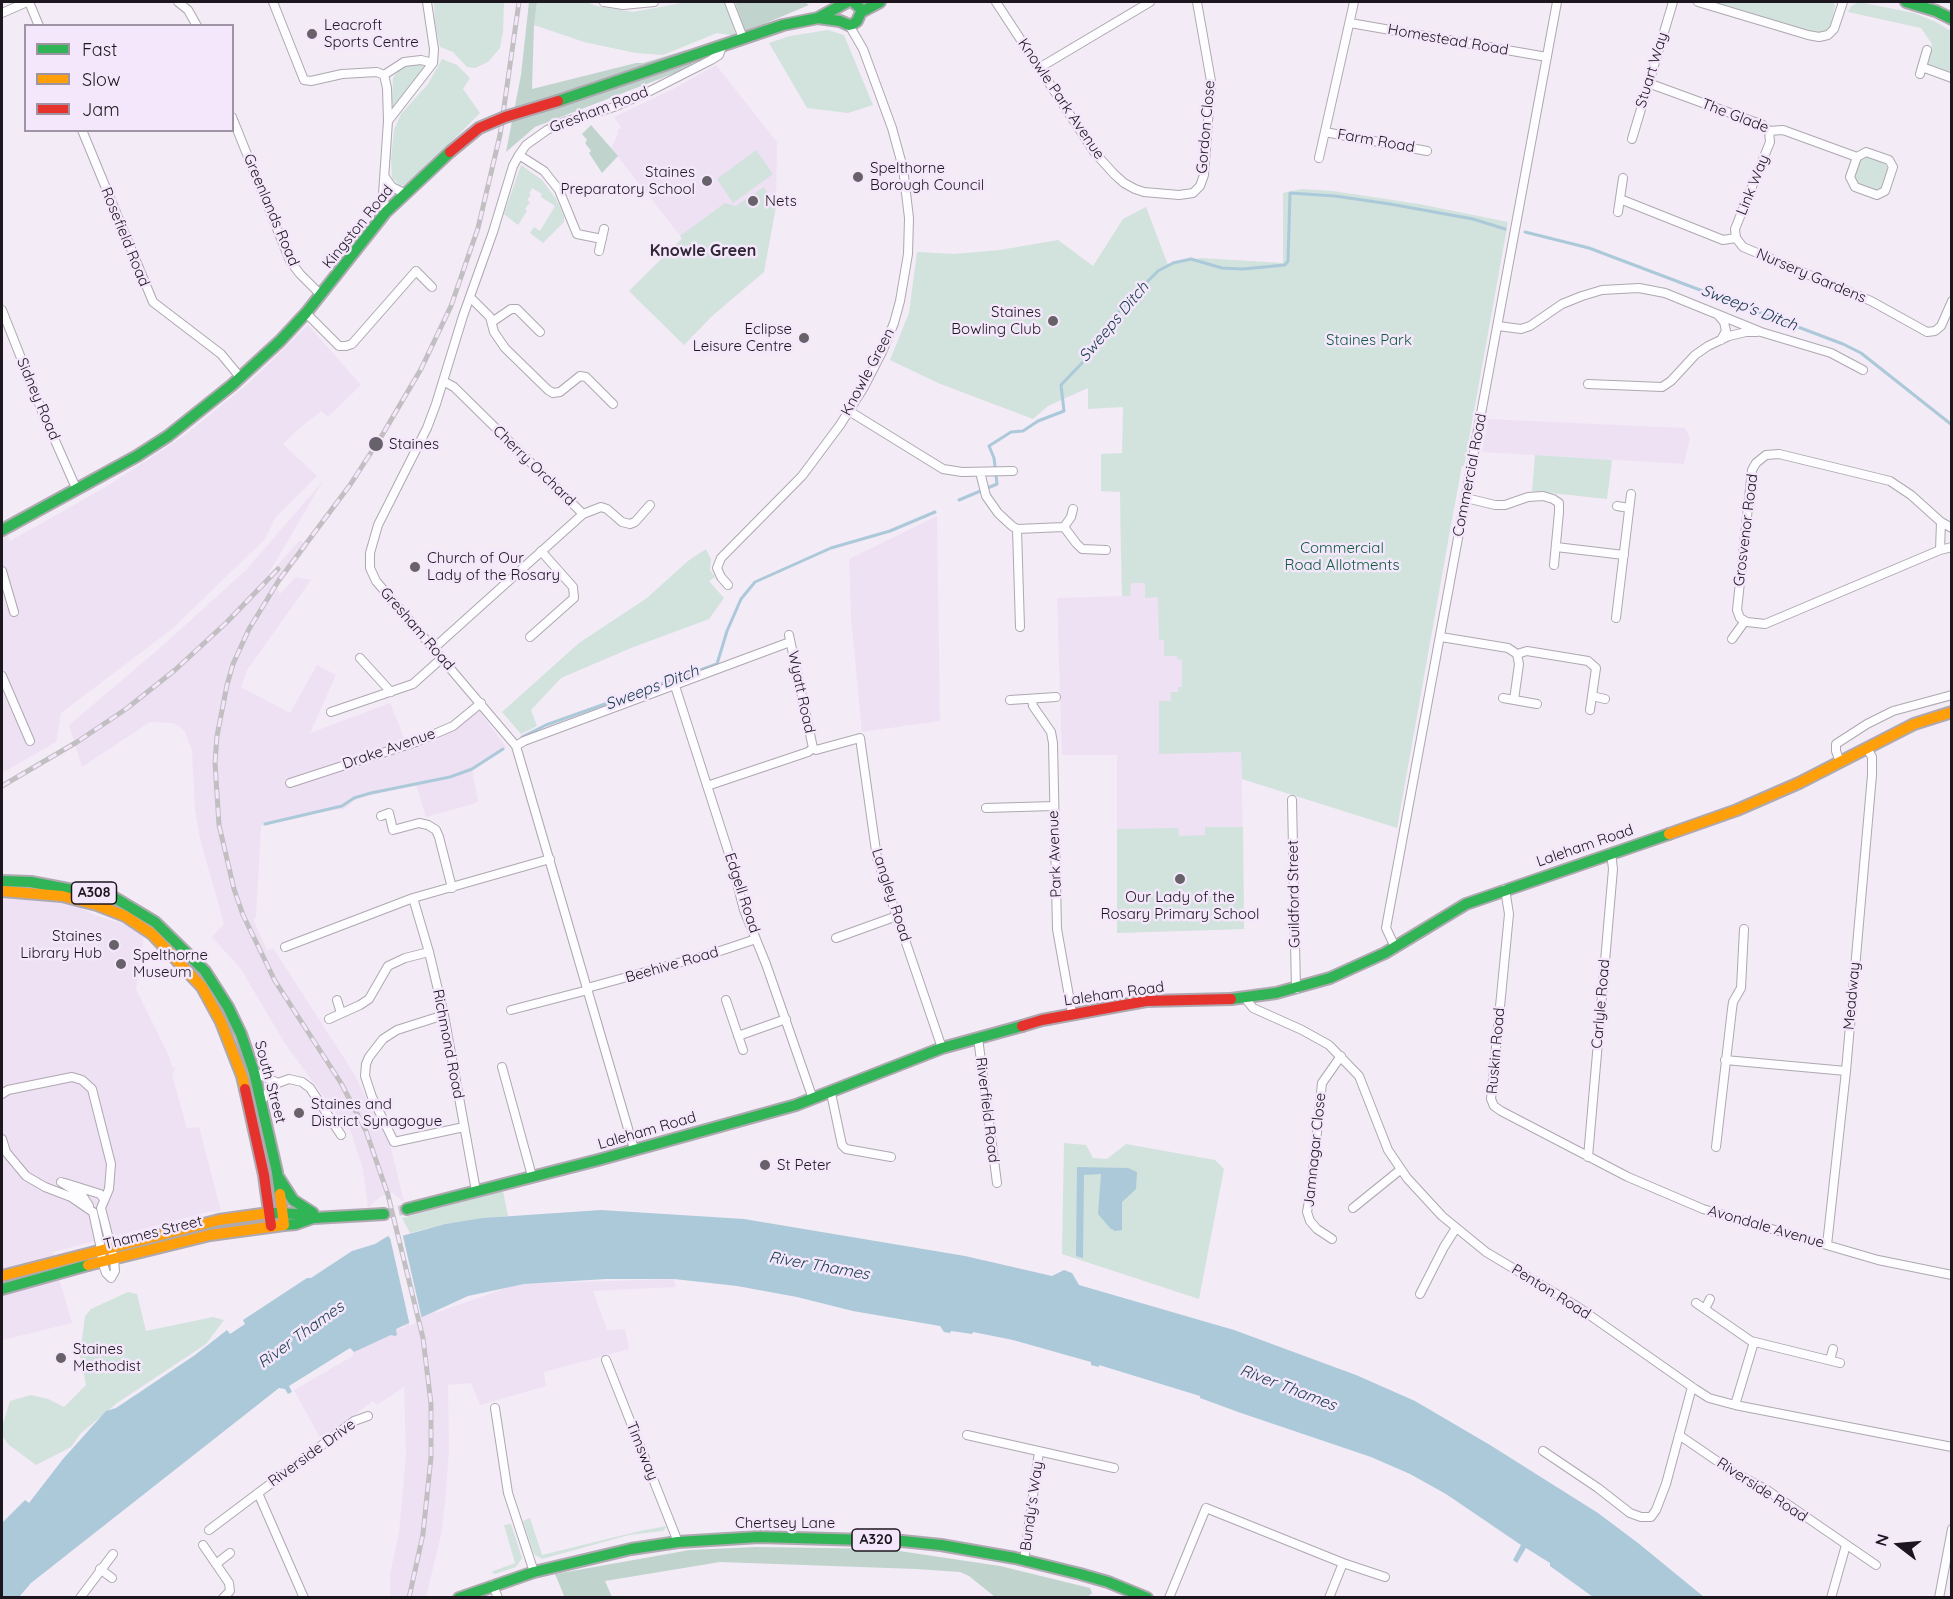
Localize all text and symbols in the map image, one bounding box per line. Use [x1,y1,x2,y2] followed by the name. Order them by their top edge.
[324,16,419,51] place label: Leacroft Sports Centre
[1386,21,1510,59] street label: Homestead Road
[24,24,234,132] legend
[305,27,319,41] marker: Leacroft Sports Centre
[1632,30,1672,110] street label: Stuart Way
[1014,35,1108,163] street label: Knowle Park Avenue
[82,38,117,61] text: Fast
[82,68,120,91] text: Slow
[1193,80,1219,174] street label: Gordon Close
[547,83,651,137] street label: Gresham Road
[1699,95,1771,137] street label: The Glade
[82,98,120,121] text: Jam
[1336,125,1416,157] street label: Farm Road
[239,151,303,269] street label: Greenlands Road
[1733,152,1773,218] street label: Link Way
[870,159,984,194] place label: Spelthorne Borough Council
[561,163,695,198] place label: Staines Preparatory School
[851,170,865,184] marker: Spelthorne Borough Council
[700,174,714,188] marker: Staines Preparatory School
[319,182,397,272] street label: Kingston Road
[97,185,153,289] street label: Rosefield Road
[765,192,797,210] place label: Nets
[746,194,760,208] marker: Nets
[650,241,756,261] district label: Knowle Green
[1753,245,1869,307] street label: Nursery Gardens
[1075,278,1153,366] water label: Sweeps Ditch
[1698,281,1800,335] water label: Sweep's Ditch
[951,303,1041,338] place label: Staines Bowling Club
[1046,314,1060,328] marker: Staines Bowling Club
[693,320,792,355] place label: Eclipse Leisure Centre
[837,325,899,419] street label: Knowle Green
[797,331,811,345] marker: Eclipse Leisure Centre
[1326,331,1412,349] park label: Staines Park
[13,355,63,443] street label: Sidney Road
[1449,412,1491,538] street label: Commercial Road
[489,422,579,510] street label: Cherry Orchard
[367,435,385,453] marker: Staines
[389,435,439,453] place label: Staines
[1730,473,1762,587] street label: Grosvenor Road
[1284,539,1400,574] park label: Commercial Road Allotments
[427,549,560,584] place label: Church of Our Lady of the Rosary
[408,560,422,574] marker: Church of Our Lady of the Rosary
[376,584,458,674] street label: Gresham Road
[784,649,818,735] street label: Wyatt Road
[603,661,701,715] water label: Sweeps Ditch
[340,725,438,773] street label: Drake Avenue
[1044,810,1066,898] street label: Park Avenue
[1534,821,1636,871] street label: Laleham Road
[1284,840,1304,948] street label: Guildford Street
[868,846,914,944] street label: Langley Road
[721,851,763,935] street label: Edgell Road
[1173,872,1187,886] marker: Our Lady of the Rosary Primary School
[72,882,116,904] road number: A308
[1100,888,1260,923] place label: Our Lady of the Rosary Primary School
[20,927,102,962] place label: Staines Library Hub
[107,938,121,952] marker: Staines Library Hub
[623,943,721,987] street label: Beehive Road
[133,946,208,981] place label: Spelthorne Museum
[114,957,128,971] marker: Spelthorne Museum
[1588,959,1614,1049] street label: Carlyle Road
[1840,961,1864,1031] street label: Meadway
[1063,978,1165,1010] street label: Laleham Road
[429,988,467,1100] street label: Richmond Road
[1483,1007,1509,1095] street label: Ruskin Road
[250,1039,290,1125] street label: South Street
[972,1056,1002,1164] street label: Riverfield Road
[1300,1092,1330,1208] street label: Jamnagar Close
[311,1095,442,1130] place label: Staines and District Synagogue
[292,1106,306,1120] marker: Staines and District Synagogue
[596,1108,698,1154] street label: Laleham Road
[777,1156,831,1174] place label: St Peter
[758,1158,772,1172] marker: St Peter
[1706,1202,1826,1252] street label: Avondale Avenue
[102,1212,204,1254] street label: Thames Street
[767,1248,871,1284] water label: River Thames
[1508,1261,1594,1323] street label: Penton Road
[254,1297,348,1373] water label: River Thames
[73,1340,141,1375] place label: Staines Methodist
[54,1351,68,1365] marker: Staines Methodist
[1237,1361,1339,1415] water label: River Thames
[265,1415,359,1491] street label: Riverside Drive
[622,1419,662,1483] street label: Timsway
[1713,1454,1811,1526] street label: Riverside Road
[1017,1460,1047,1552] street label: Bundy's Way
[735,1514,835,1532] street label: Chertsey Lane
[1869,1515,1929,1575] north arrow
[852,1529,900,1551] road number: A320
[1870,1532,1893,1548] text: N

